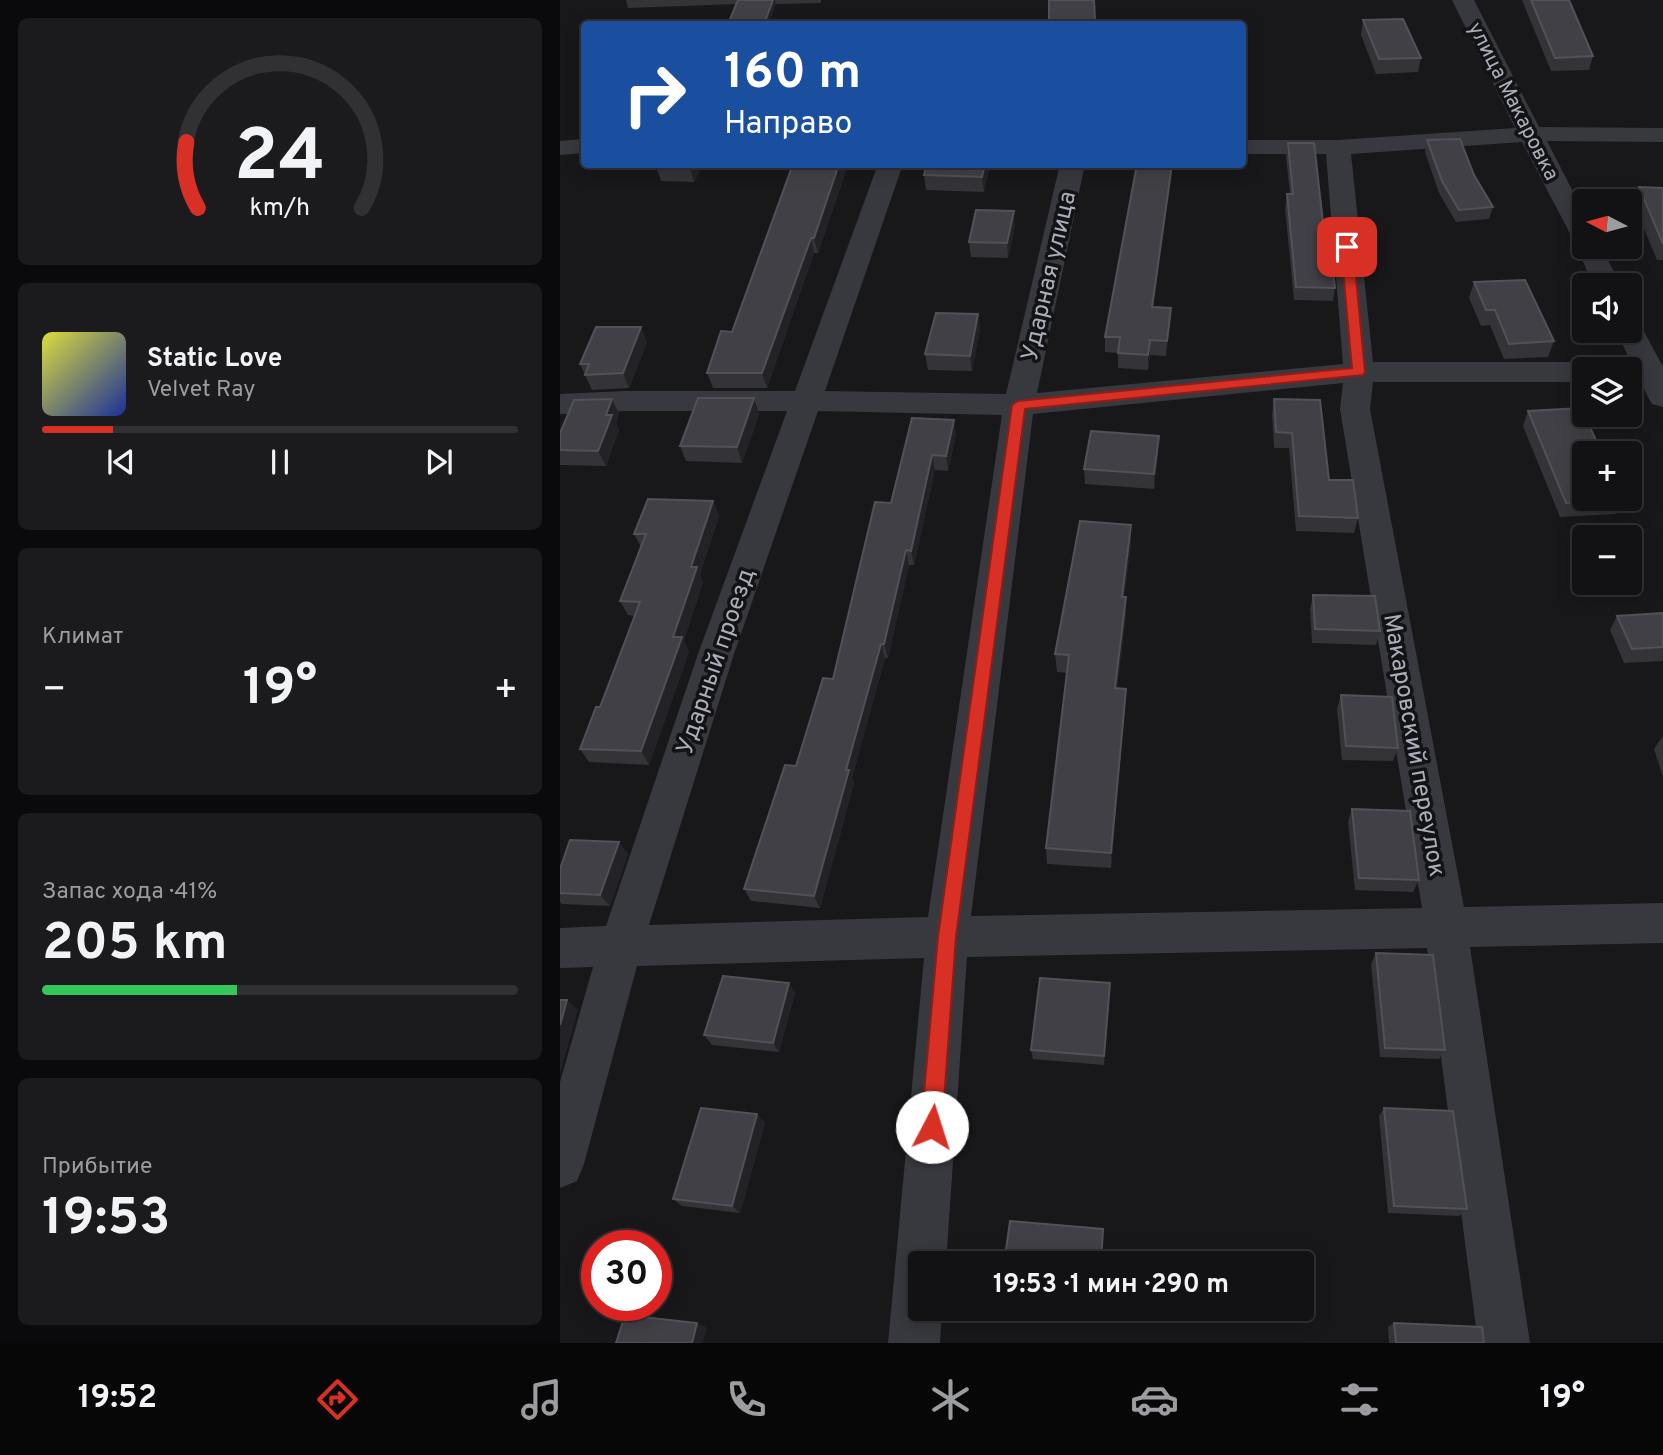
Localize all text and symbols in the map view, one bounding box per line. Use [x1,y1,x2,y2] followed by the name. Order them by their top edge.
[1461,18,1564,186] street label: улица Макаровка
[724,44,861,106] text: 160 m
[609,49,700,140] icon: right
[724,105,852,145] text: Направо
[234,114,326,206] text: 24
[1016,188,1084,364] street label: Ударная улица
[1572,189,1642,259] north arrow
[1572,189,1642,595] map controls
[250,192,310,224] text: km/h
[1317,217,1377,277] pin
[1328,228,1366,266] icon: arrive
[1572,273,1642,343] button: sound
[147,343,282,376] text: Static Love
[1572,357,1642,427] button: layers
[147,376,255,405] text: Velvet Ray
[1572,441,1642,511] button: +
[102,443,140,481] icon: previous
[261,443,299,481] icon: pause
[420,443,458,481] icon: next
[1572,525,1642,595] button: −
[671,565,763,759] street label: Ударный проезд
[1375,611,1451,879] street label: Макаровский переулок
[42,623,123,652] text: Климат
[243,657,317,723] text: 19°
[42,667,67,716] text: −
[493,667,518,716] text: +
[42,878,217,907] text: Запас хода · 41%
[42,912,227,978] text: 205 km
[895,1090,969,1164] position arrow
[42,1153,152,1182] text: Прибытие
[42,1187,170,1253] text: 19:53
[581,1230,672,1321] speed limit sign: 30
[993,1269,1229,1302] text: 19:53 · 1 мин · 290 m
[313,1375,362,1424] icon: directions
[517,1375,566,1424] icon: music
[722,1375,771,1424] icon: phone
[926,1375,975,1424] icon: climate
[1130,1375,1179,1424] icon: car
[1335,1375,1384,1424] icon: filters
[78,1379,157,1419] text: 19:52
[1539,1379,1585,1419] text: 19°

